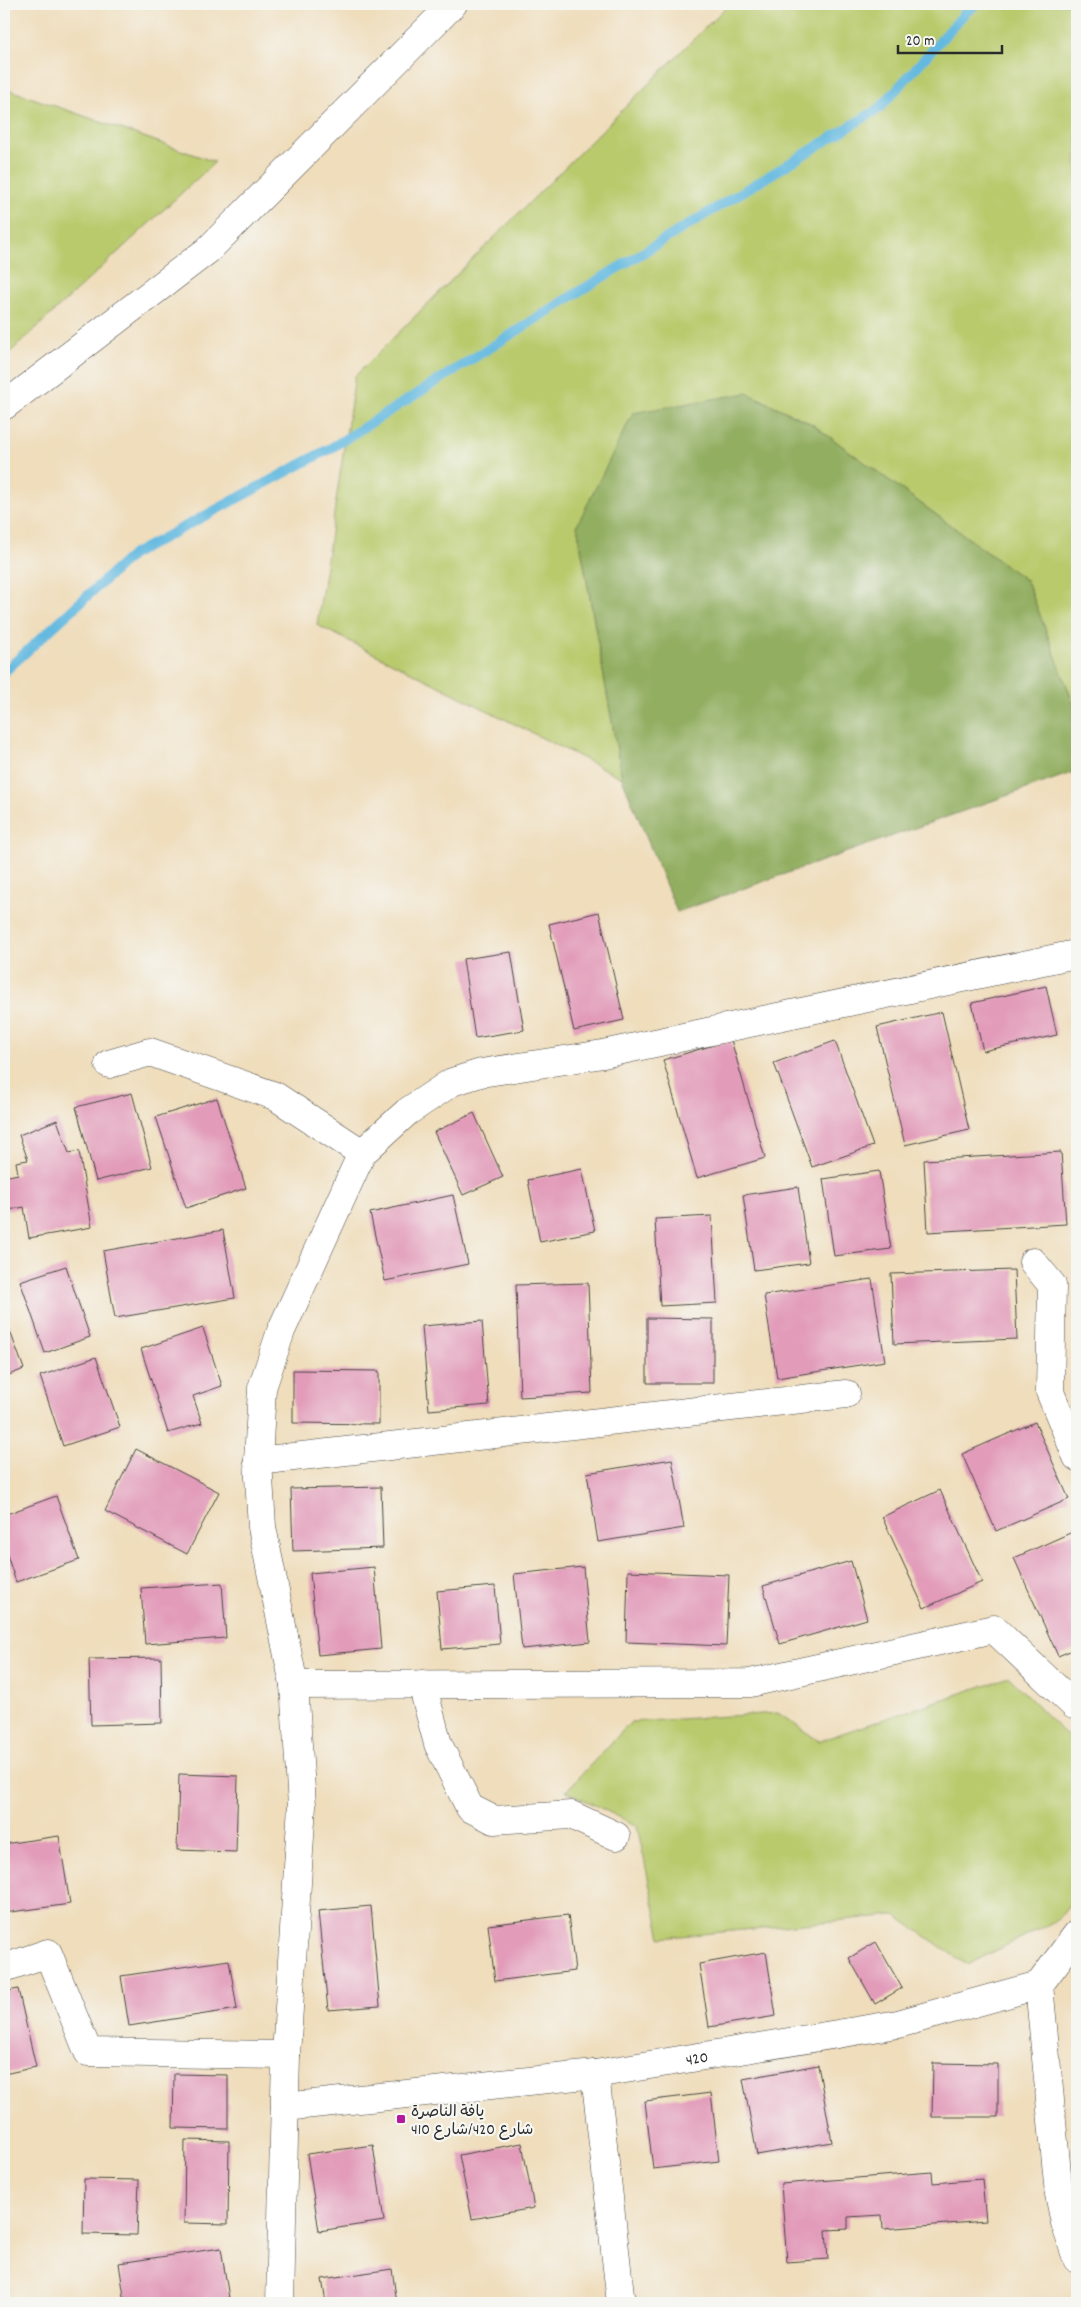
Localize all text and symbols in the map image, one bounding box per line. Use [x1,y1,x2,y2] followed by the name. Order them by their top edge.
[898,22,1002,54] scale bar
[906,31,934,53] text: 20 m
[684,2046,710,2073] street label: 420
[411,2101,533,2142] place label: يافة الناصرة شارع 420/شارع 410
[395,2113,407,2125] marker: يافة الناصرة شارع 420/شارع 410

